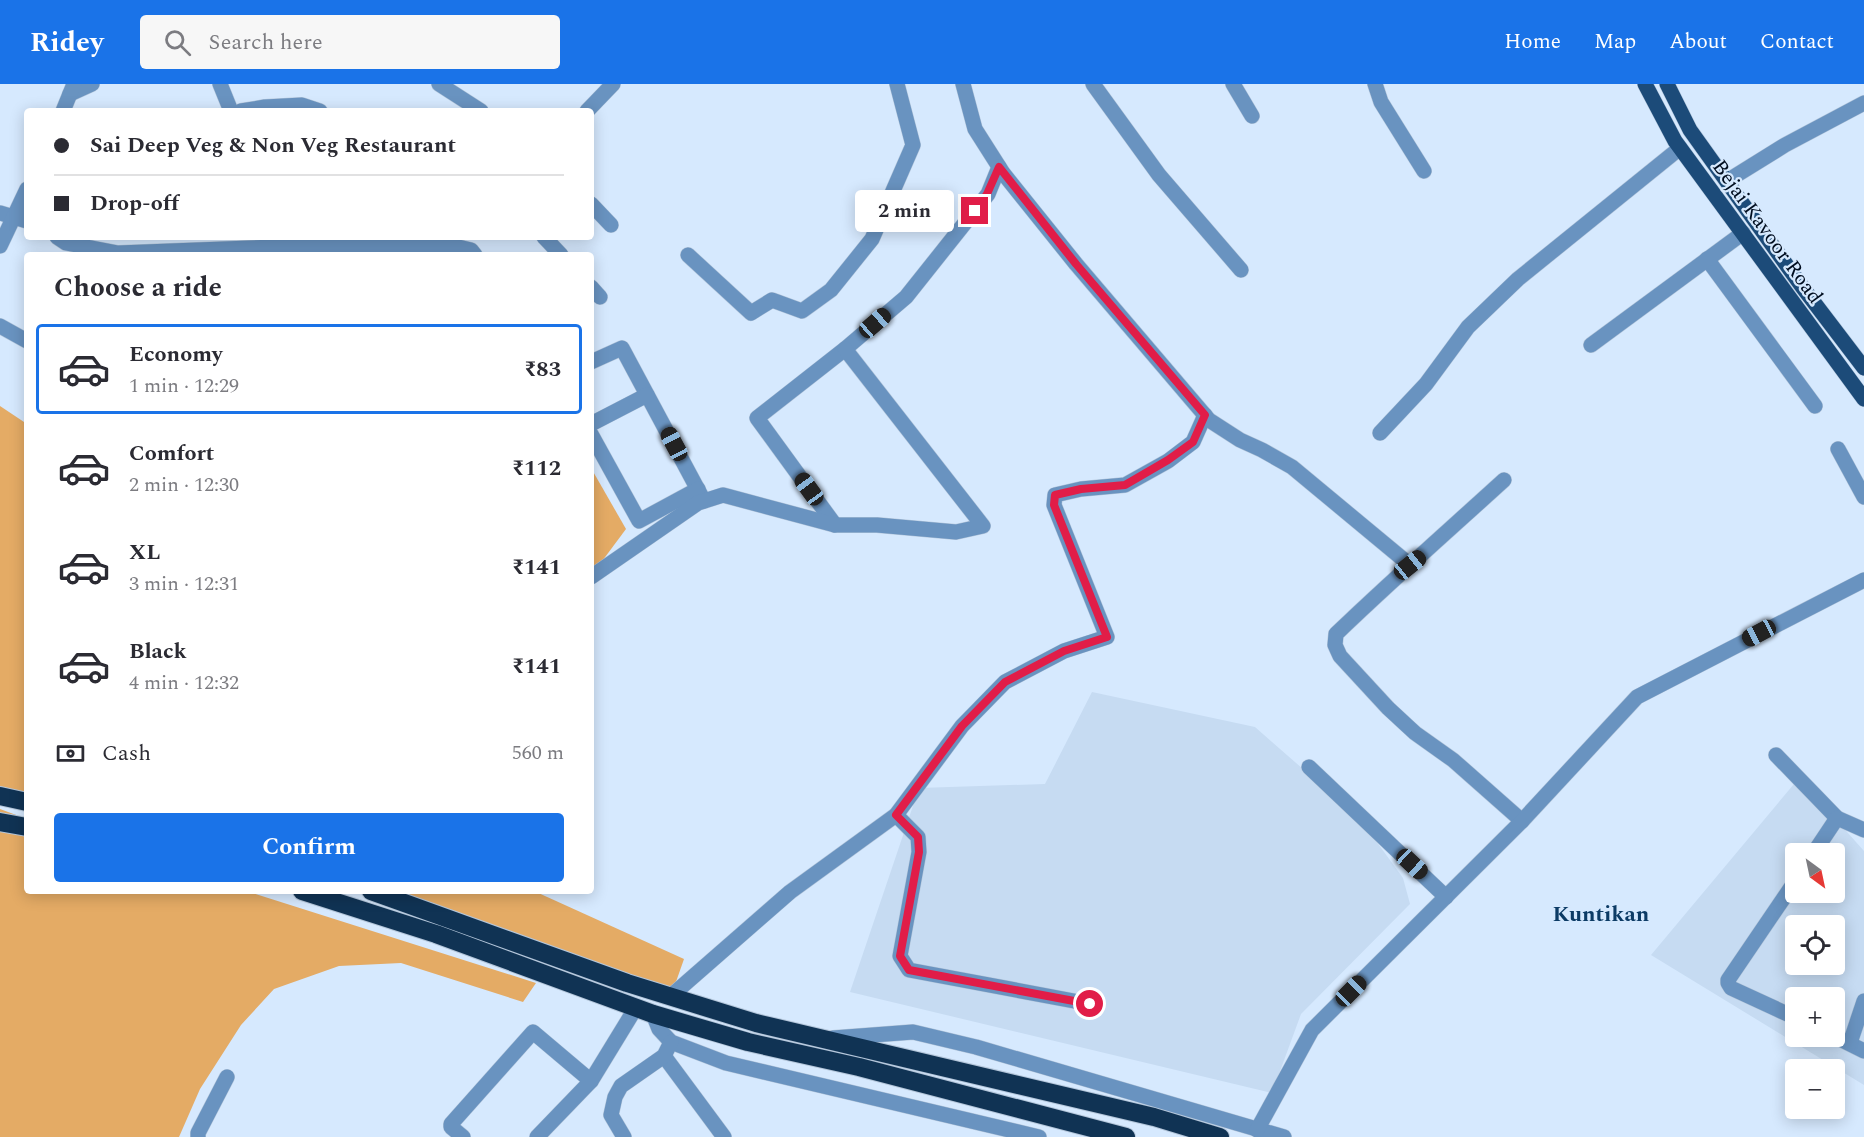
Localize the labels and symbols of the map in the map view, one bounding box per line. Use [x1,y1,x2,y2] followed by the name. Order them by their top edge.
[1704,153,1830,311] street label: Bejai Kavoor Road
[855,190,954,232] callout: 2 min
[961,197,988,224] route end
[856,304,894,342] car
[658,424,690,464] car
[791,469,827,509] car
[1390,547,1430,583] car
[1739,617,1779,649] car
[1785,843,1845,903] north arrow
[1393,845,1431,883] car
[1553,898,1650,931] district label: Kuntikan
[1332,972,1370,1010] car
[1076,990,1103,1017] route start

